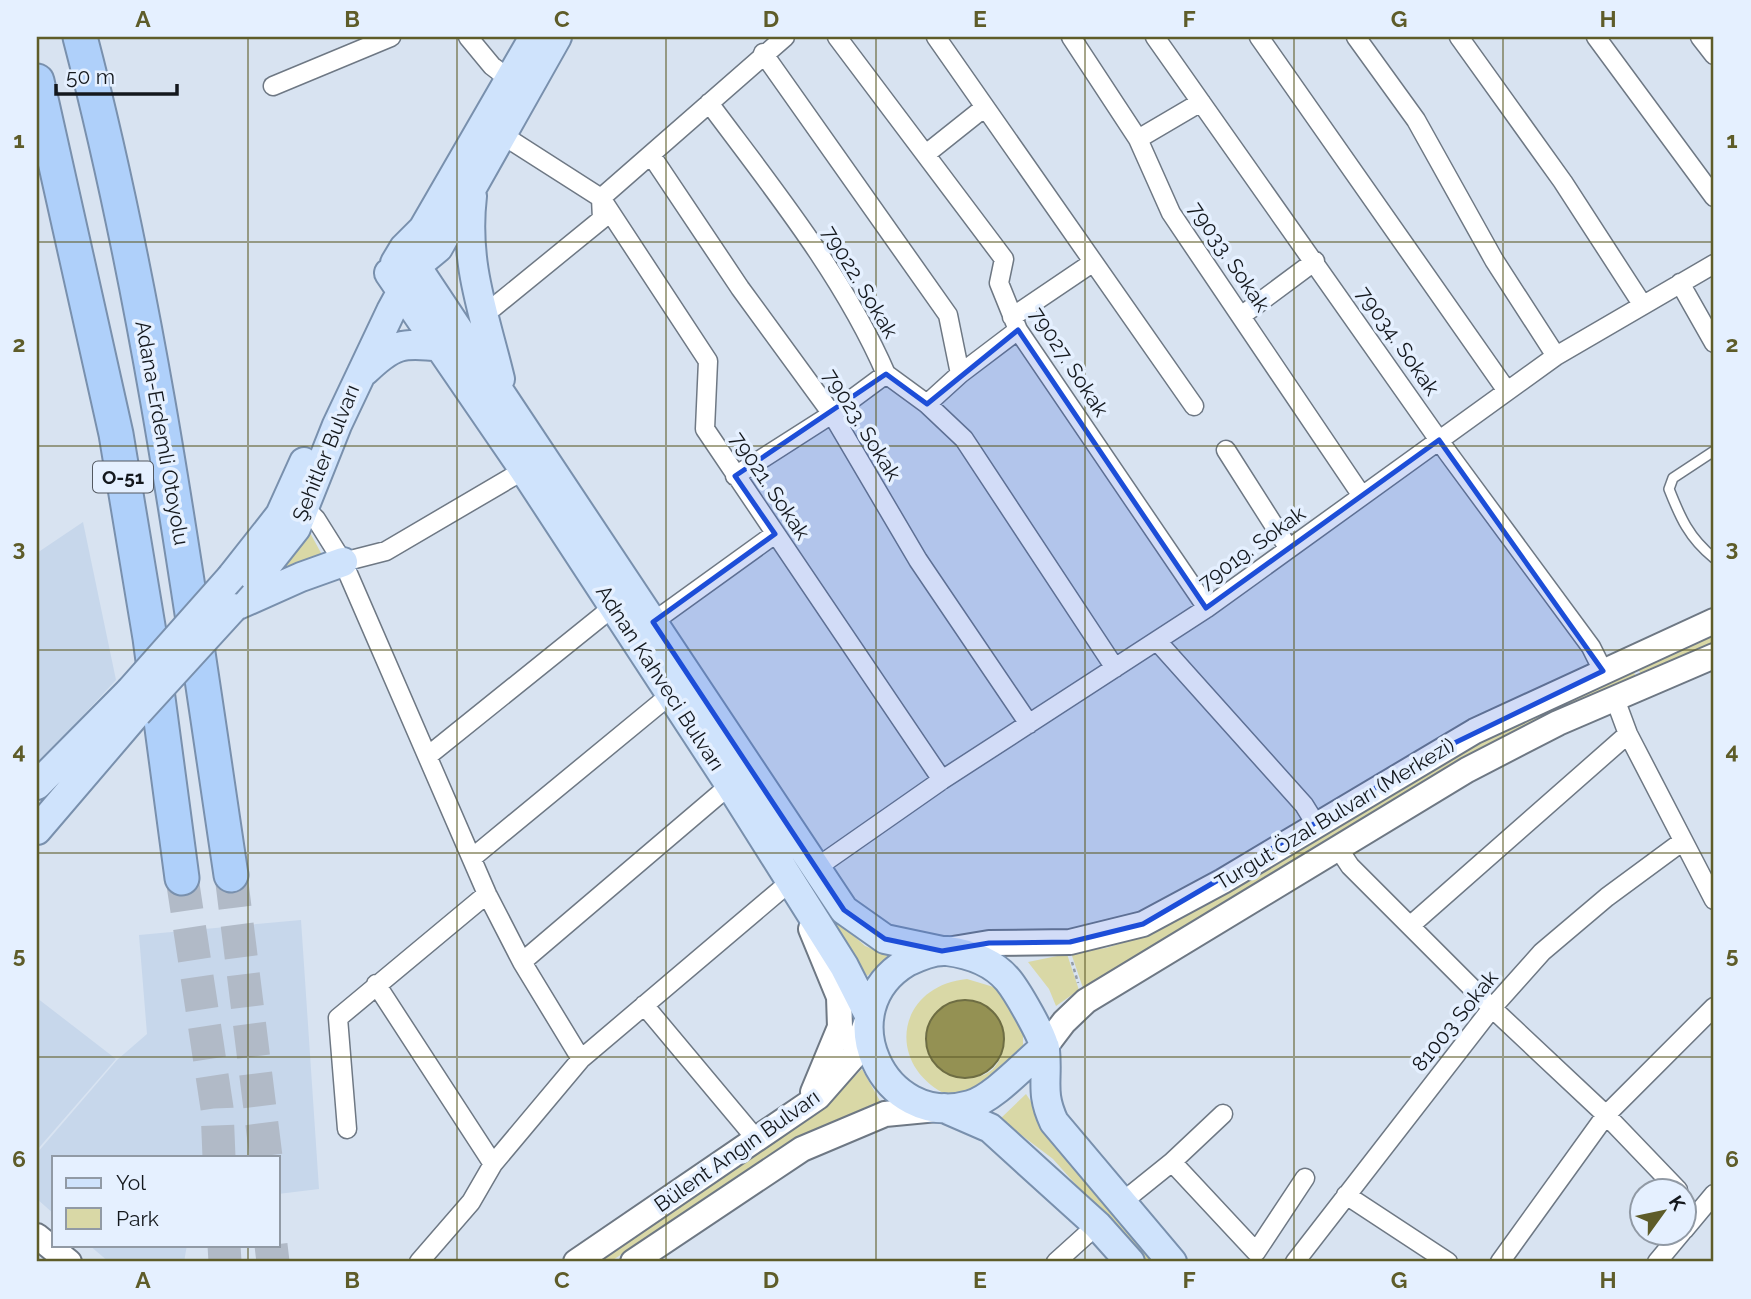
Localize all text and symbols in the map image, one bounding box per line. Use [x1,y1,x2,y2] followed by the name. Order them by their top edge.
[135,5,151,32] text: A
[344,5,360,32] text: B
[554,5,570,32] text: C
[763,5,779,32] text: D
[973,5,987,32] text: E
[1182,5,1196,32] text: F
[1391,5,1407,32] text: G
[1599,5,1617,32] text: H
[56,52,177,96] scale bar
[66,64,115,89] text: 50 m
[13,126,25,153] text: 1
[1726,126,1738,153] text: 1
[1184,197,1275,316] street label: 79033. Sokak
[817,221,904,342] street label: 79022. Sokak
[1352,281,1445,400] street label: 79034. Sokak
[1025,302,1114,421] street label: 79027. Sokak
[130,319,195,547] street label: Adana-Erdemli Otoyolu
[13,330,25,357] text: 2
[1726,330,1738,357] text: 2
[818,364,907,485] street label: 79023. Sokak
[287,381,364,525] street label: Şehitler Bulvarı
[725,427,816,544] street label: 79021. Sokak
[93,462,153,492] road number: O-51
[1193,500,1310,595] street label: 79019. Sokak
[13,534,25,561] text: 3
[1726,534,1738,561] text: 3
[591,580,730,775] street label: Adnan Kahveci Bulvarı
[1211,732,1459,895] street label: Turgut Özal Bulvarı (Merkezi)
[12,737,26,764] text: 4
[1725,737,1739,764] text: 4
[13,941,26,968] text: 5
[1726,941,1739,968] text: 5
[1406,965,1503,1076] street label: 81003 Sokak
[649,1084,824,1217] street label: Bülent Angın Bulvarı
[12,1145,26,1172] text: 6
[1725,1145,1739,1172] text: 6
[52,1156,280,1246] legend
[116,1170,146,1195] text: Yol
[1628,1176,1698,1246] north arrow
[1665,1191,1690,1214] text: K
[116,1206,159,1231] text: Park
[135,1266,151,1293] text: A
[344,1266,360,1293] text: B
[554,1266,570,1293] text: C
[763,1266,779,1293] text: D
[973,1266,987,1293] text: E
[1182,1266,1196,1293] text: F
[1391,1266,1407,1293] text: G
[1599,1266,1617,1293] text: H

